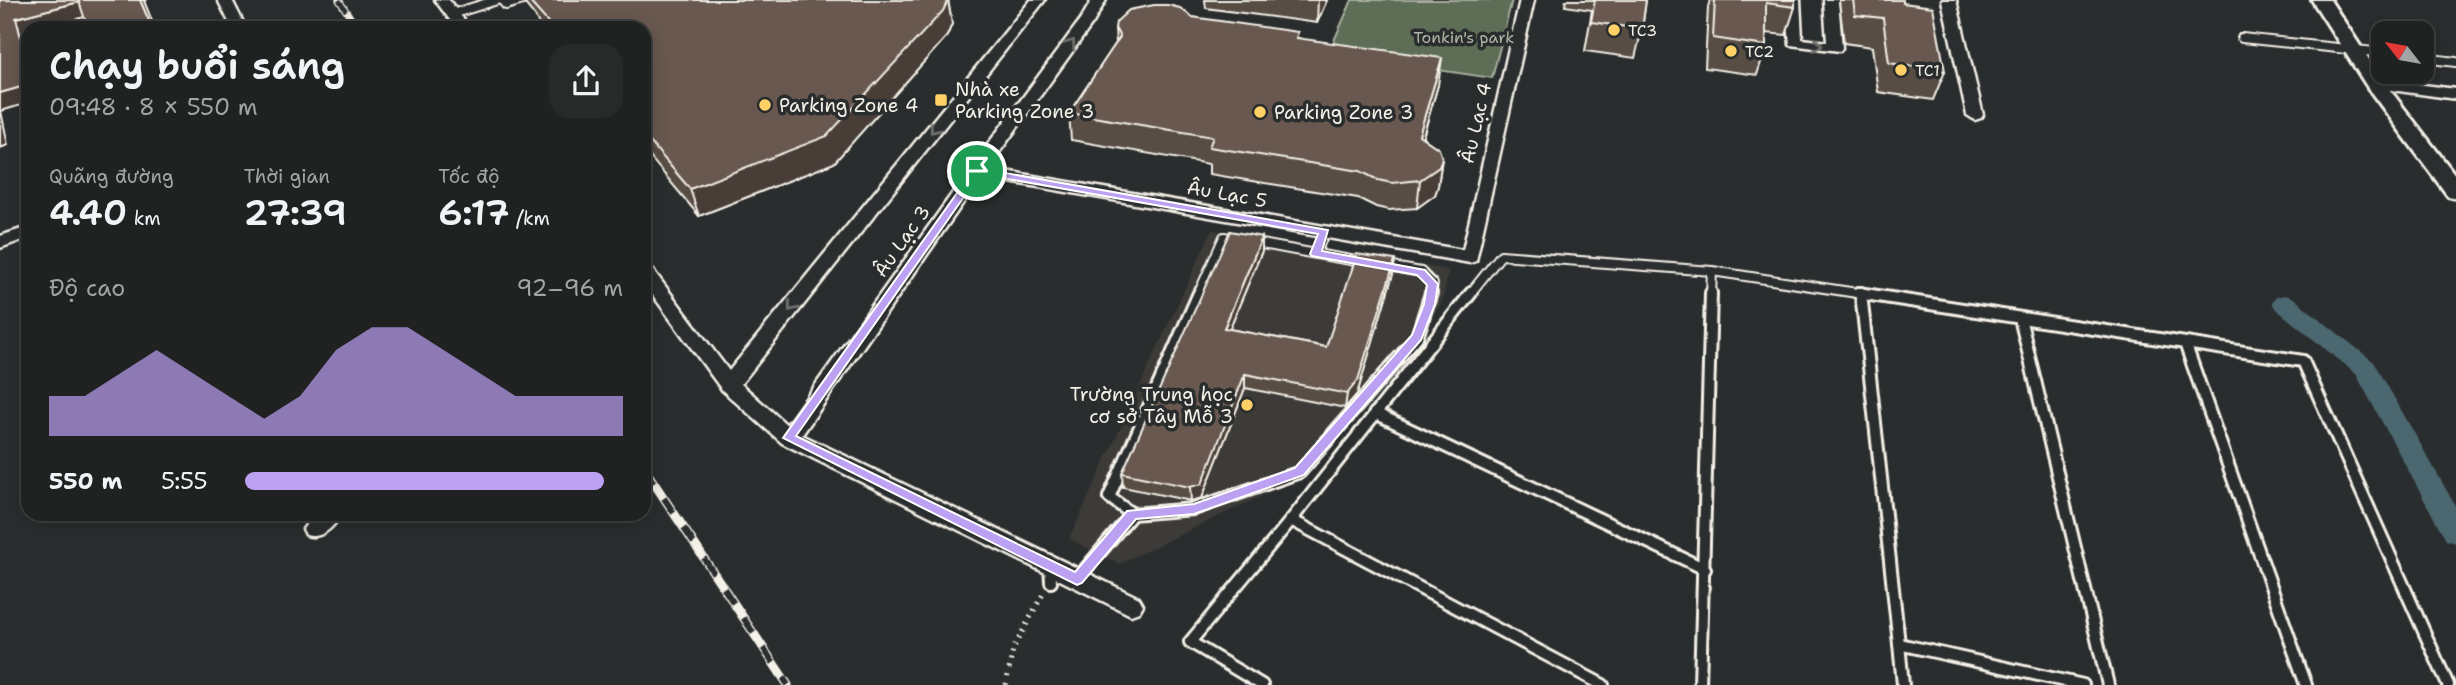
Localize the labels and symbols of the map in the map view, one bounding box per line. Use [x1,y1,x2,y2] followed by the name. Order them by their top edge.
[1628,20,1657,41] place label: TC3
[2371,21,2434,84] north arrow
[1606,22,1622,38] marker: TC3
[1414,27,1514,48] park label: Tonkin's park
[1812,38,1824,53] one-way arrow
[1063,39,1075,52] one-way arrow
[1745,41,1774,62] place label: TC2
[1723,43,1739,59] marker: TC2
[1915,60,1940,81] place label: TC1
[1893,62,1909,78] marker: TC1
[955,77,1094,124] place label: Nhà xe Parking Zone 3
[1454,80,1497,166] street label: Âu Lạc 4
[933,92,949,108] marker: Nhà xe Parking Zone 3
[779,93,918,118] place label: Parking Zone 4
[757,97,773,113] marker: Parking Zone 4
[1274,100,1413,125] place label: Parking Zone 3
[1252,104,1268,120] marker: Parking Zone 3
[929,122,942,134] one-way arrow
[947,141,1007,201] pin
[1185,174,1269,213] street label: Âu Lạc 5
[867,200,936,282] street label: Âu Lạc 3
[787,299,800,312] one-way arrow
[1070,382,1233,429] place label: Trường Trung học cơ sở Tây Mỗ 3
[1239,397,1255,413] marker: Trường Trung học cơ sở Tây Mỗ 3

